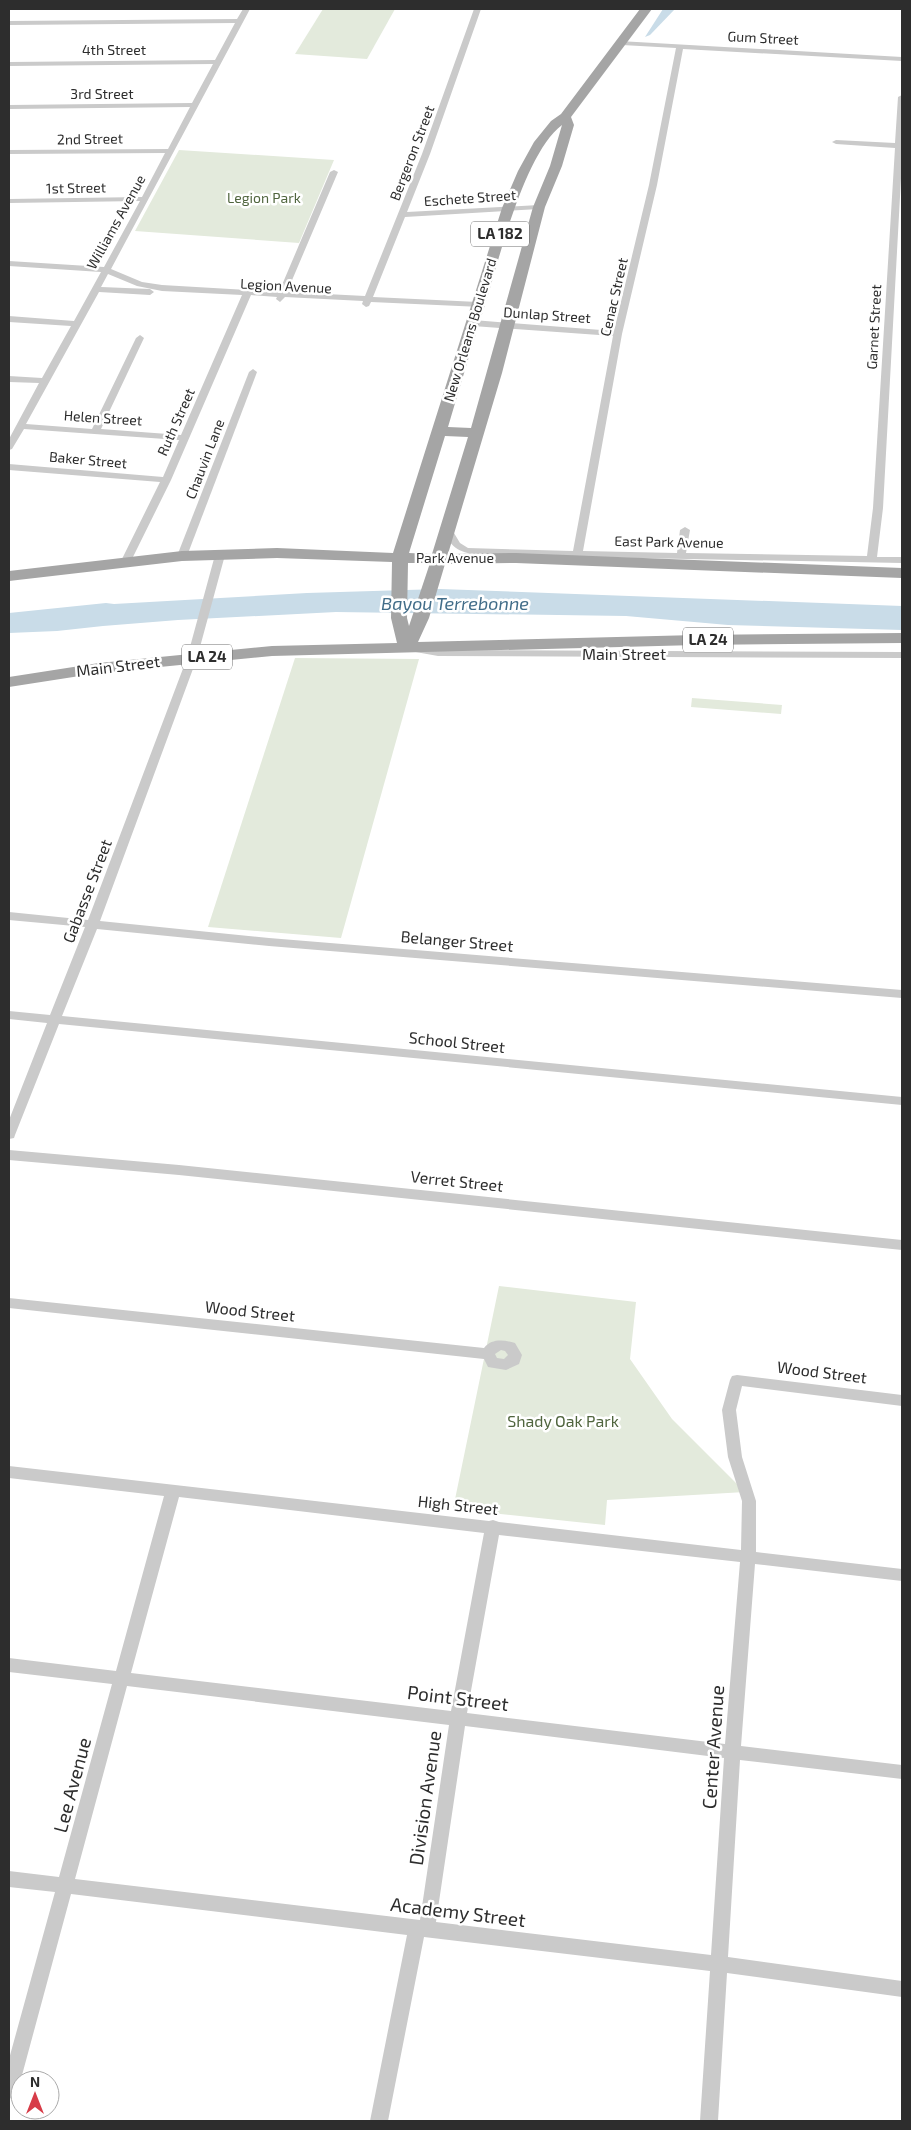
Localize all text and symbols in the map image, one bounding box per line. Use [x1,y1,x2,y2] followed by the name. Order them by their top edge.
[727,27,799,48] street label: Gum Street
[82,41,146,58] street label: 4th Street
[70,85,134,102] street label: 3rd Street
[386,103,437,203] street label: Bergeron Street
[57,129,123,148] street label: 2nd Street
[83,172,149,272] street label: Williams Avenue
[46,178,106,197] street label: 1st Street
[423,186,517,209] street label: Eschete Street
[227,189,301,206] park label: Legion Park
[471,222,529,246] road number: LA 182
[440,256,499,404] street label: New Orleans Boulevard
[596,256,631,338] street label: Cenac Street
[240,275,332,296] street label: Legion Avenue
[863,284,884,370] street label: Garnet Street
[503,303,591,326] street label: Dunlap Street
[153,385,198,458] street label: Ruth Street
[63,406,143,429] street label: Helen Street
[181,416,228,501] street label: Chauvin Lane
[48,448,128,471] street label: Baker Street
[614,532,724,551] street label: East Park Avenue
[416,549,494,566] street label: Park Avenue
[381,592,529,614] water label: Bayou Terrebonne
[683,628,733,652] road number: LA 24
[182,644,232,670] road number: LA 24
[582,644,666,663] street label: Main Street
[75,651,161,680] street label: Main Street
[58,836,115,945] street label: Gabasse Street
[400,926,514,955] street label: Belanger Street
[408,1027,506,1056] street label: School Street
[410,1166,504,1195] street label: Verret Street
[204,1296,296,1325] street label: Wood Street
[776,1357,868,1386] street label: Wood Street
[507,1411,619,1430] park label: Shady Oak Park
[417,1491,499,1518] street label: High Street
[406,1680,510,1715] street label: Point Street
[697,1684,728,1810] street label: Center Avenue
[404,1729,445,1867] street label: Division Avenue
[48,1735,95,1835] street label: Lee Avenue
[389,1892,527,1931] street label: Academy Street
[10,2070,60,2120] north arrow
[30,2073,40,2090] text: N

